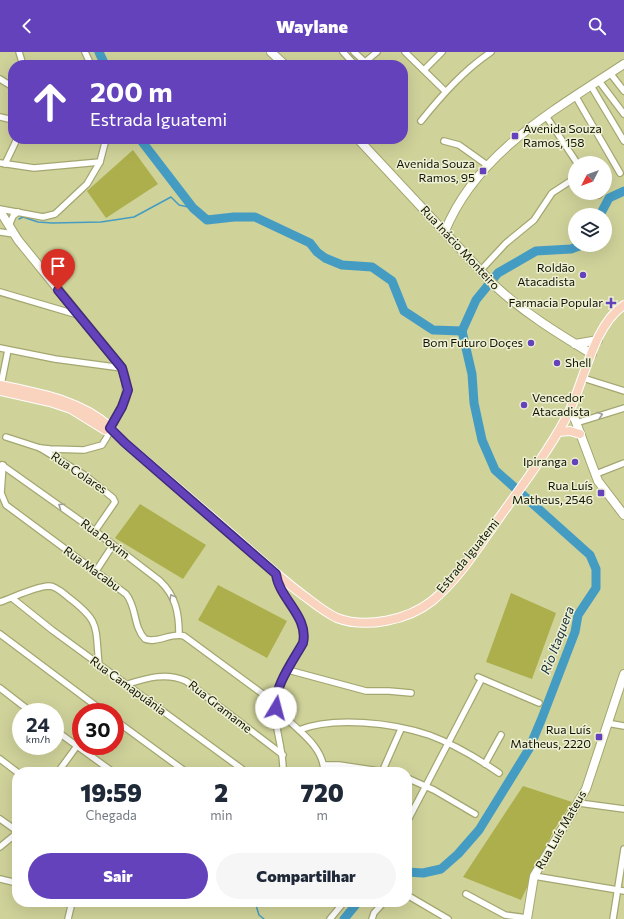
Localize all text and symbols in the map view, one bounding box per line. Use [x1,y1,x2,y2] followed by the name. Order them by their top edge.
[16,15,38,37] icon: back
[276,15,348,37] text: Waylane
[586,15,608,37] icon: search
[90,74,173,108] text: 200 m
[24,76,76,128] icon: ahead
[90,108,227,130] text: Estrada Iguatemi
[523,121,602,149] place label: Avenida Souza Ramos, 158
[510,131,520,141] marker: Avenida Souza Ramos, 158
[396,156,475,184] place label: Avenida Souza Ramos, 95
[568,156,612,200] north arrow
[568,156,612,252] map controls
[478,166,488,176] marker: Avenida Souza Ramos, 95
[418,202,503,292] street label: Rua Inácio Monteiro
[568,208,612,252] button: layers
[41,249,75,290] pin
[47,255,69,277] icon: arrive
[517,260,575,288] place label: Roldão Atacadista
[578,270,588,280] marker: Roldão Atacadista
[509,295,603,309] place label: Farmacia Popular
[606,298,616,308] marker: Farmacia Popular
[422,335,523,349] place label: Bom Futuro Doçes
[526,338,536,348] marker: Bom Futuro Doçes
[565,355,591,369] place label: Shell
[552,358,562,368] marker: Shell
[532,390,590,418] place label: Vencedor Atacadista
[519,400,529,410] marker: Vencedor Atacadista
[596,411,603,420] one-way arrow
[49,448,110,496] street label: Rua Colares
[523,454,567,468] place label: Ipiranga
[570,457,580,467] marker: Ipiranga
[512,478,593,506] place label: Rua Luís Matheus, 2546
[596,488,606,498] marker: Rua Luís Matheus, 2546
[58,503,65,511] one-way arrow
[78,515,133,561] street label: Rua Poxim
[433,515,501,595] street label: Estrada Iguatemi
[61,543,124,594] street label: Rua Macabu
[169,594,177,601] one-way arrow
[537,604,577,676] water label: Rio Itaquera
[88,653,169,718] street label: Rua Camapuânia
[186,677,255,735] street label: Rua Gramame
[255,687,297,729] position arrow
[72,703,124,755] speed limit sign: 30
[26,712,50,736] text: 24
[510,722,591,750] place label: Rua Luís Matheus, 2220
[594,732,604,742] marker: Rua Luís Matheus, 2220
[26,733,50,745] text: km/h
[80,778,142,807] text: 19:59
[214,778,228,807] text: 2
[301,778,344,807] text: 720
[532,788,588,871] street label: Rua Luís Mateus
[85,807,137,823] text: Chegada
[210,807,232,823] text: min
[316,807,328,823] text: m
[28,853,208,899] button: Sair
[216,853,396,899] button: Compartilhar

